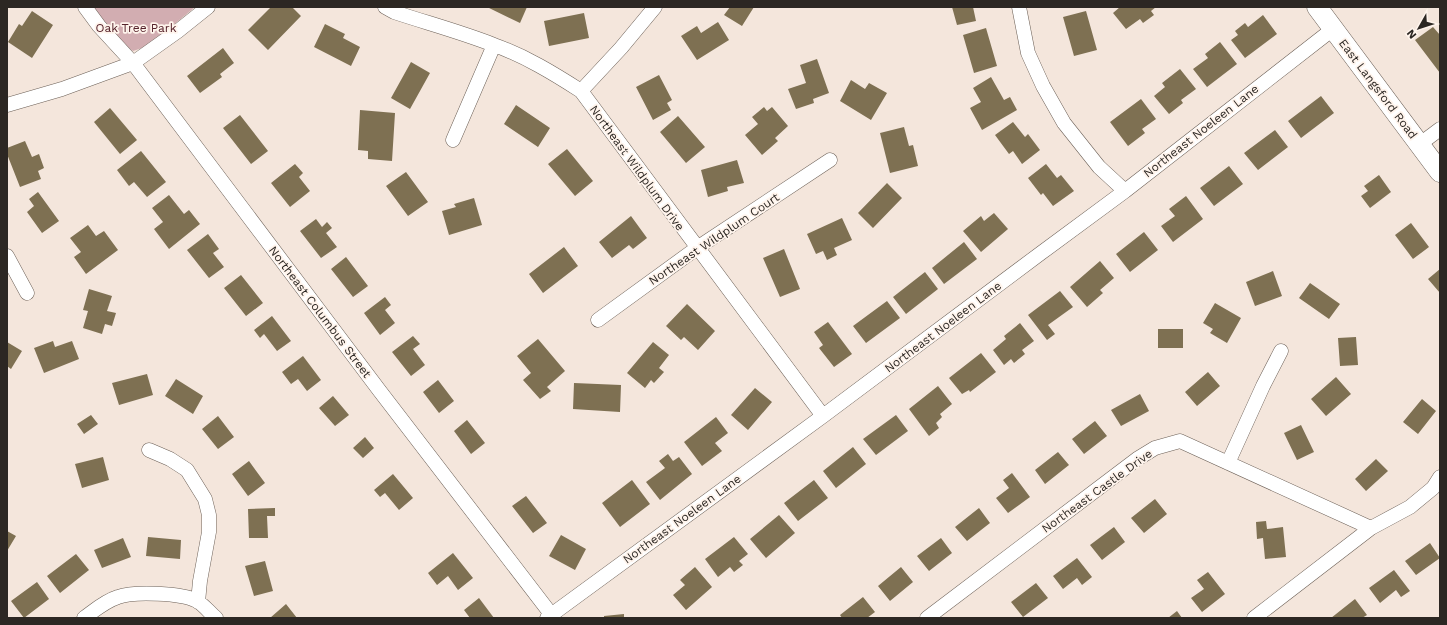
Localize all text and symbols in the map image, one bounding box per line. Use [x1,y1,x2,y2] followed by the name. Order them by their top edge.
[1399,8,1439,48] north arrow
[96,21,177,35] park label: Oak Tree Park
[1404,27,1419,41] text: N
[1336,36,1420,142] street label: East Langsford Road
[1141,82,1261,180] street label: Northeast Noeleen Lane
[587,103,687,234] street label: Northeast Wildplum Drive
[646,190,782,288] street label: Northeast Wildplum Court
[266,243,374,381] street label: Northeast Columbus Street
[882,279,1004,375] street label: Northeast Noeleen Lane
[1039,446,1155,536] street label: Northeast Castle Drive
[620,471,744,566] street label: Northeast Noeleen Lane

